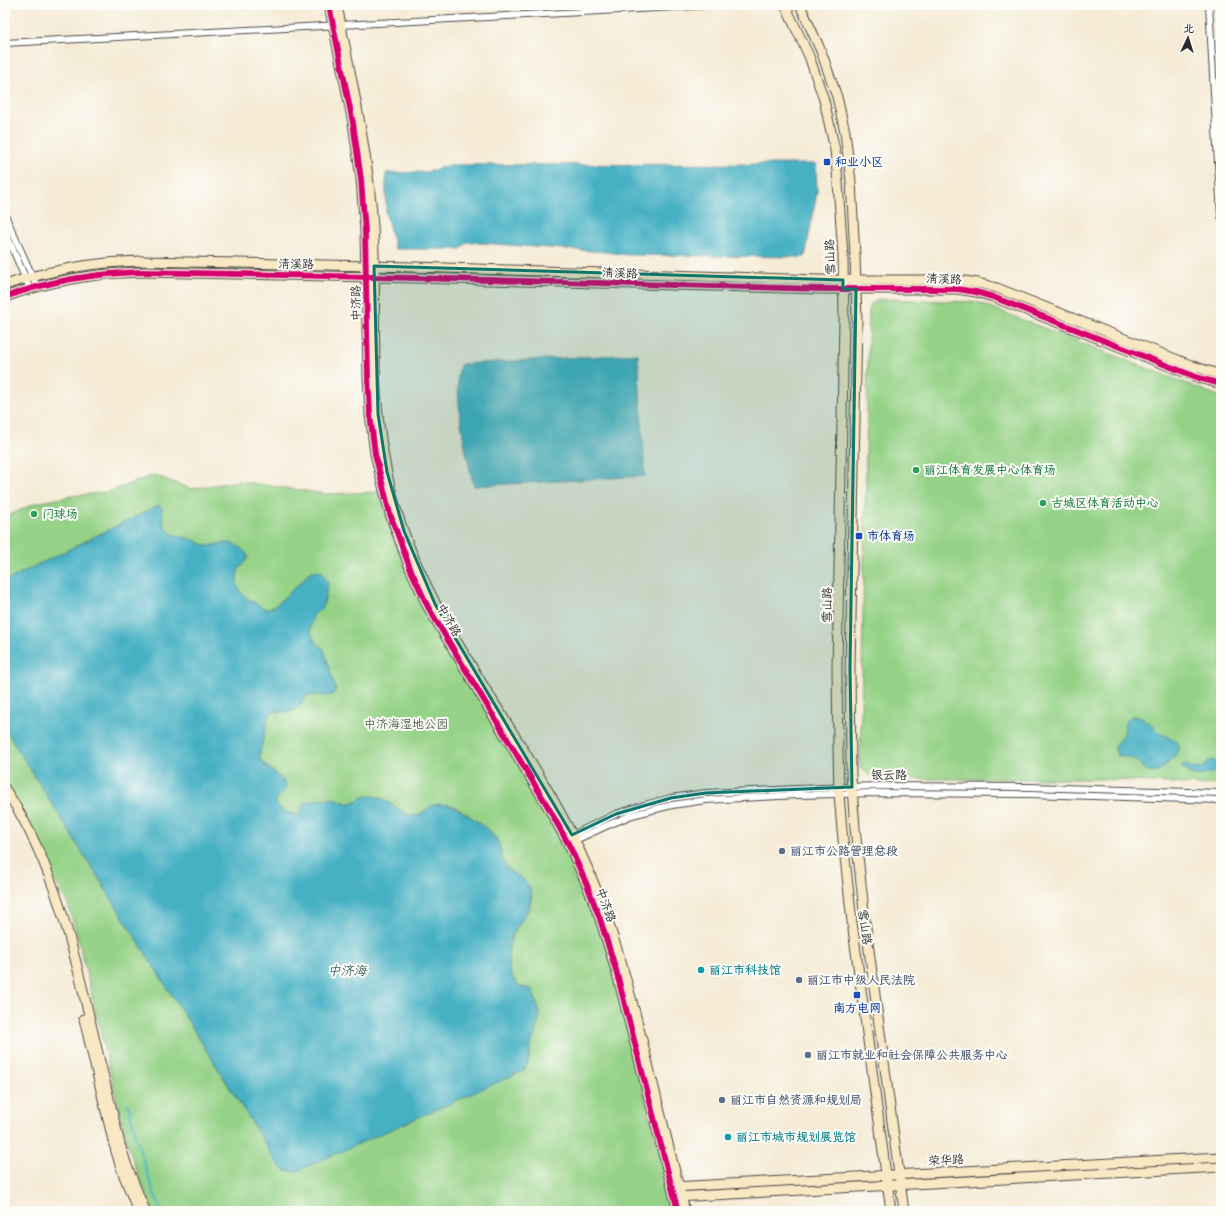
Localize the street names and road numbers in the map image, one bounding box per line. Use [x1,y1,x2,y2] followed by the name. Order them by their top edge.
[823,239,840,275] street label: 雪山路
[278,258,314,273] street label: 清溪路
[602,266,638,283] street label: 清溪路
[926,272,962,289] street label: 清溪路
[350,285,365,321] street label: 中济路
[821,587,836,623] street label: 雪山路
[432,601,463,640] street label: 中济路
[871,769,907,784] street label: 银云路
[591,886,618,925] street label: 中济路
[854,908,873,946] street label: 雪山路
[928,1153,964,1170] street label: 荣华路

